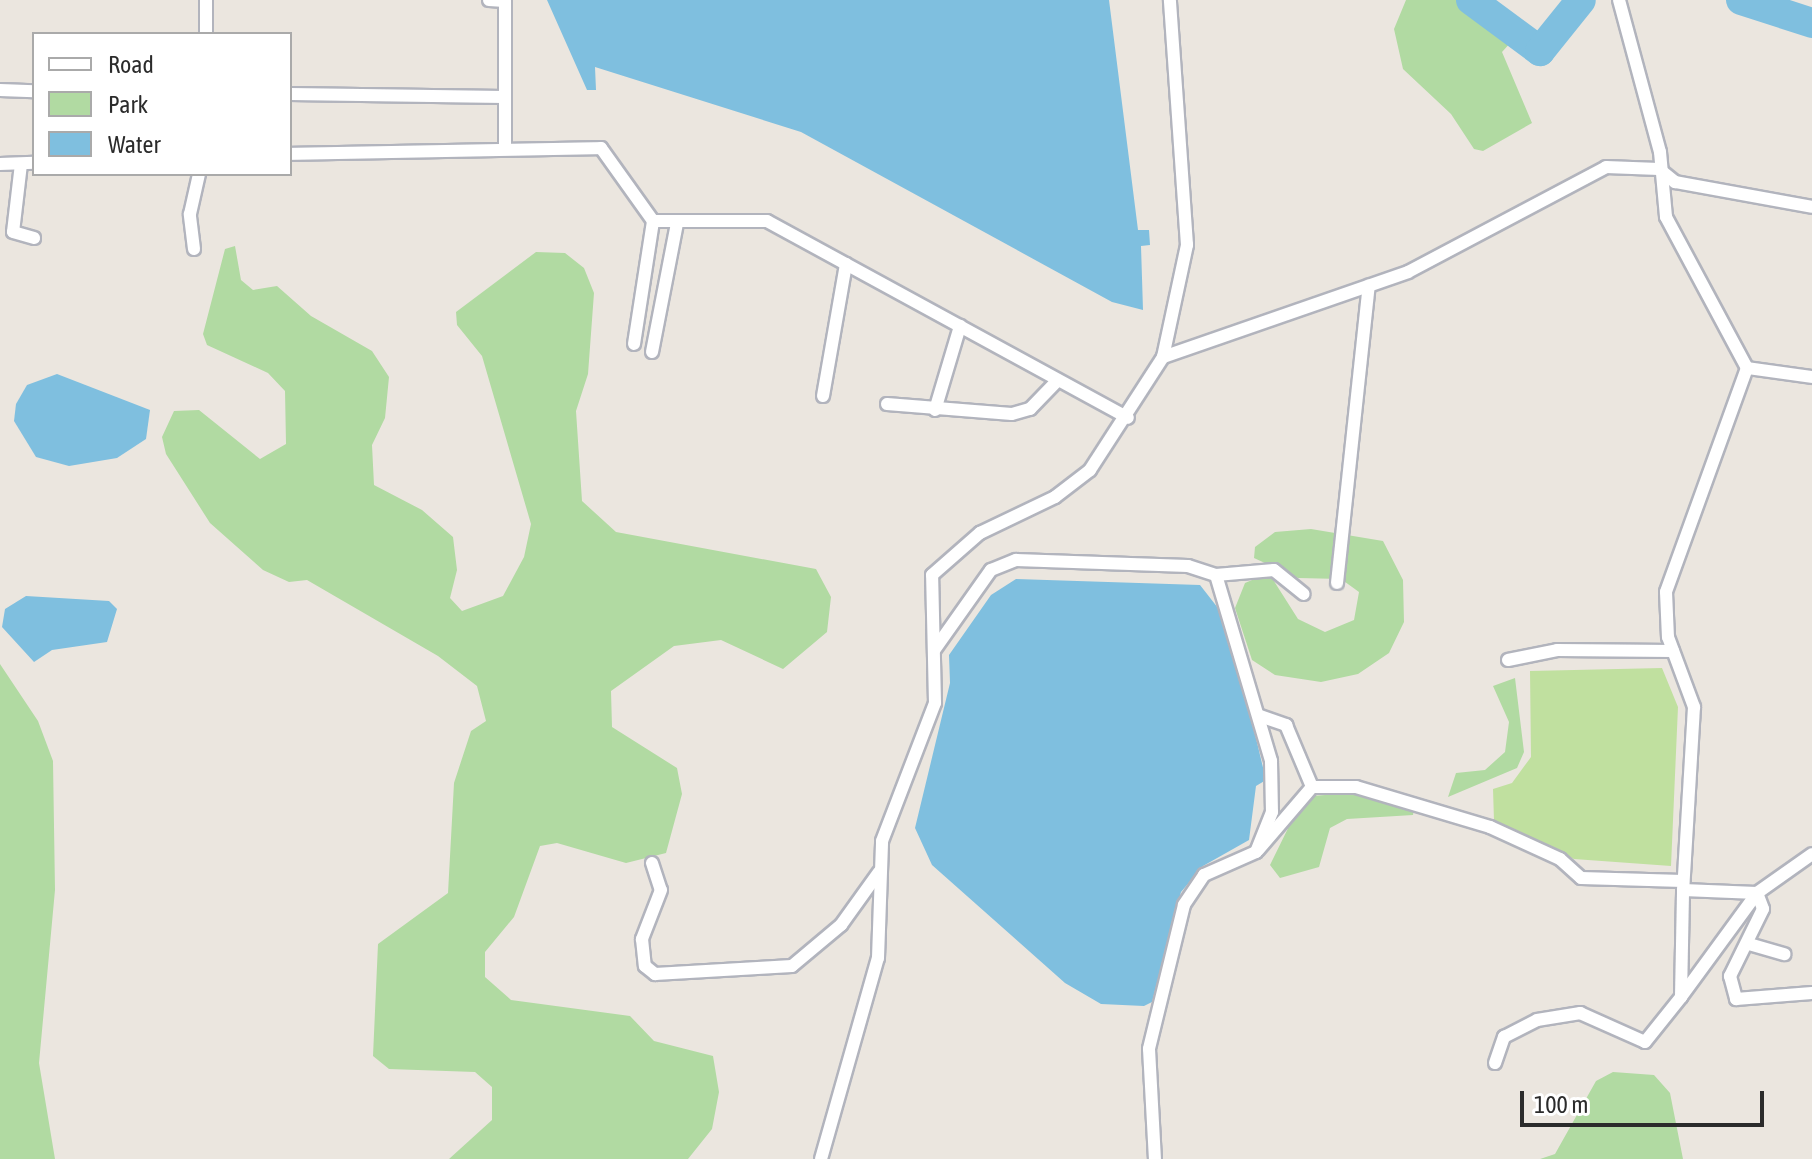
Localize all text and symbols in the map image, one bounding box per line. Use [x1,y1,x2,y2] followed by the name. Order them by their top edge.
[32,32,292,176] legend
[108,51,154,78] text: Road
[108,91,148,118] text: Park
[108,131,161,158] text: Water
[1524,1075,1768,1125] scale bar
[1534,1091,1588,1118] text: 100 m

